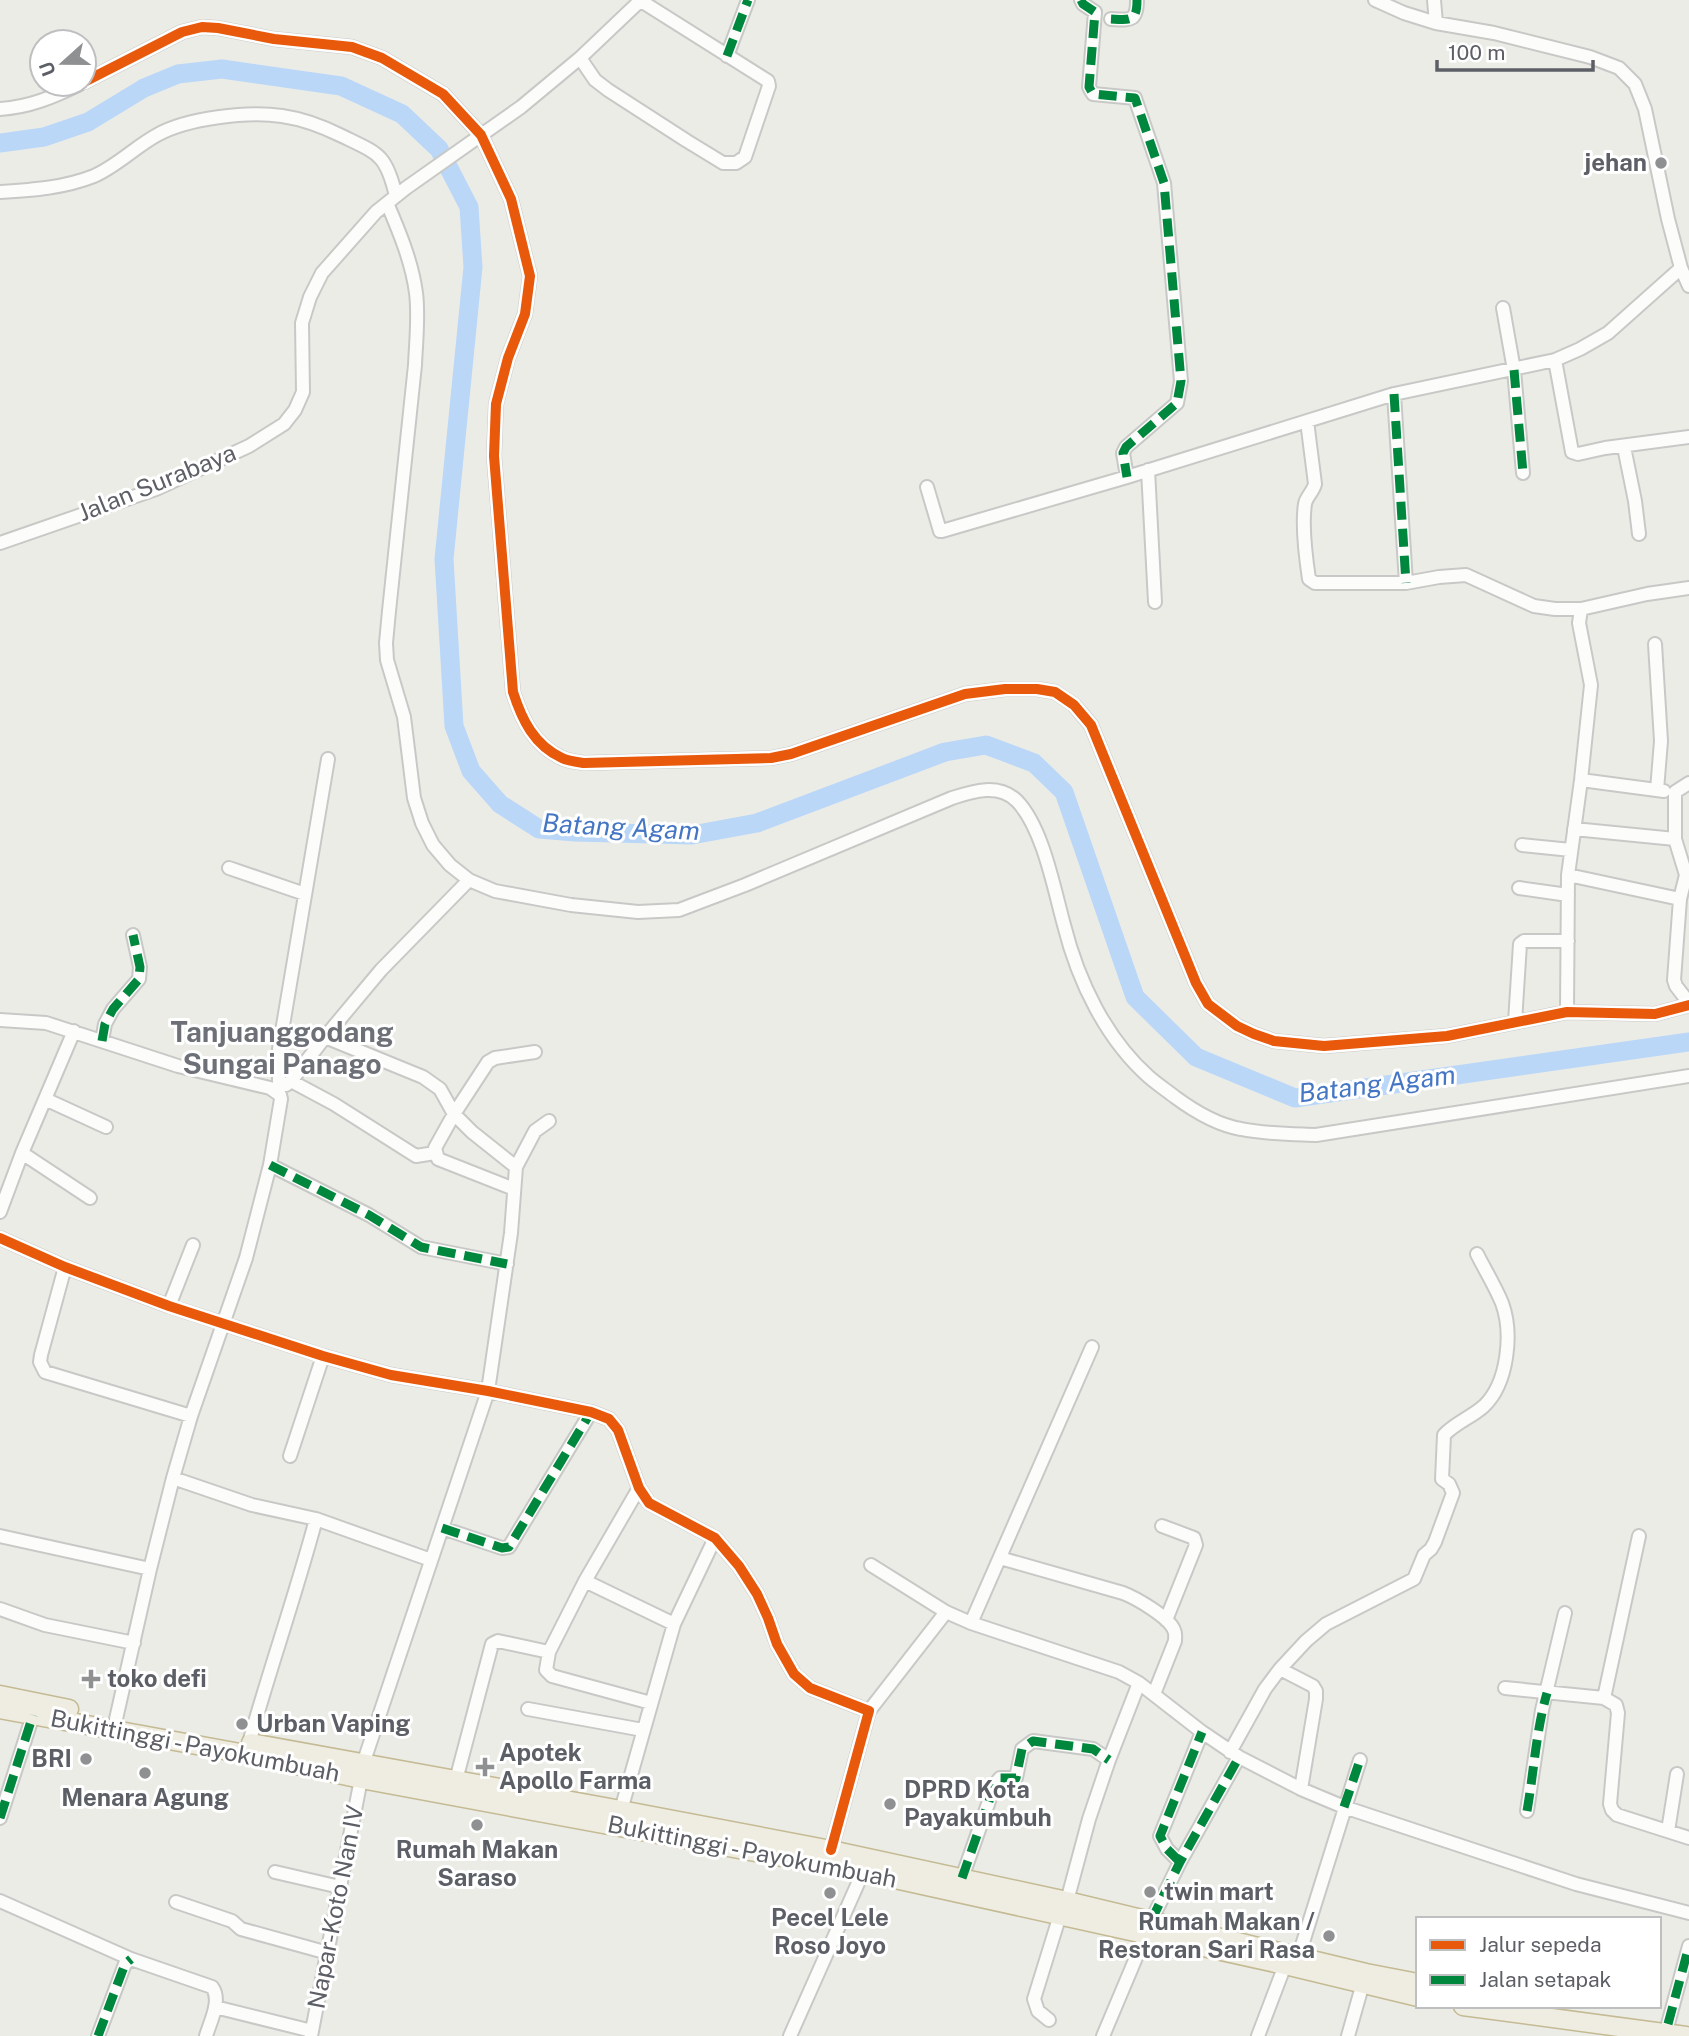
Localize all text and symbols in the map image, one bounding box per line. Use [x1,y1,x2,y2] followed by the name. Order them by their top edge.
[28,28,98,98] north arrow
[1437,28,1593,72] scale bar
[1448,40,1505,65] text: 100 m
[34,59,60,79] text: U
[1583,148,1647,176] place label: jehan
[1653,155,1669,171] marker: jehan
[74,438,240,527] street label: Jalan Surabaya
[542,807,701,846] water label: Batang Agam
[170,1015,394,1080] district label: Tanjuanggodang Sungai Panago
[1297,1059,1457,1108] water label: Batang Agam
[107,1664,207,1692] place label: toko defi
[81,1669,101,1689] marker: toko defi
[48,1703,342,1787] street label: Bukittinggi - Payokumbuah
[256,1709,410,1737] place label: Urban Vaping
[234,1716,250,1732] marker: Urban Vaping
[499,1738,652,1794] place label: Apotek Apollo Farma
[31,1744,72,1772] place label: BRI
[78,1751,94,1767] marker: BRI
[477,1759,493,1775] marker: Apotek Apollo Farma
[137,1765,153,1781] marker: Menara Agung
[904,1775,1052,1831] place label: DPRD Kota Payakumbuh
[61,1783,229,1811] place label: Menara Agung
[882,1796,898,1812] marker: DPRD Kota Payakumbuh
[302,1803,368,2011] street label: Napar-Koto Nan IV
[605,1809,899,1893] street label: Bukittinggi - Payokumbuah
[469,1817,485,1833] marker: Rumah Makan Saraso
[396,1835,558,1891] place label: Rumah Makan Saraso
[1164,1877,1274,1905] place label: twin mart
[1142,1884,1158,1900] marker: twin mart
[822,1885,838,1901] marker: Pecel Lele Roso Joyo
[771,1903,889,1959] place label: Pecel Lele Roso Joyo
[1098,1907,1315,1963] place label: Rumah Makan / Restoran Sari Rasa
[1416,1917,1661,2008] legend
[1321,1928,1337,1944] marker: Rumah Makan / Restoran Sari Rasa
[1479,1932,1602,1957] text: Jalur sepeda
[1479,1967,1612,1992] text: Jalan setapak

